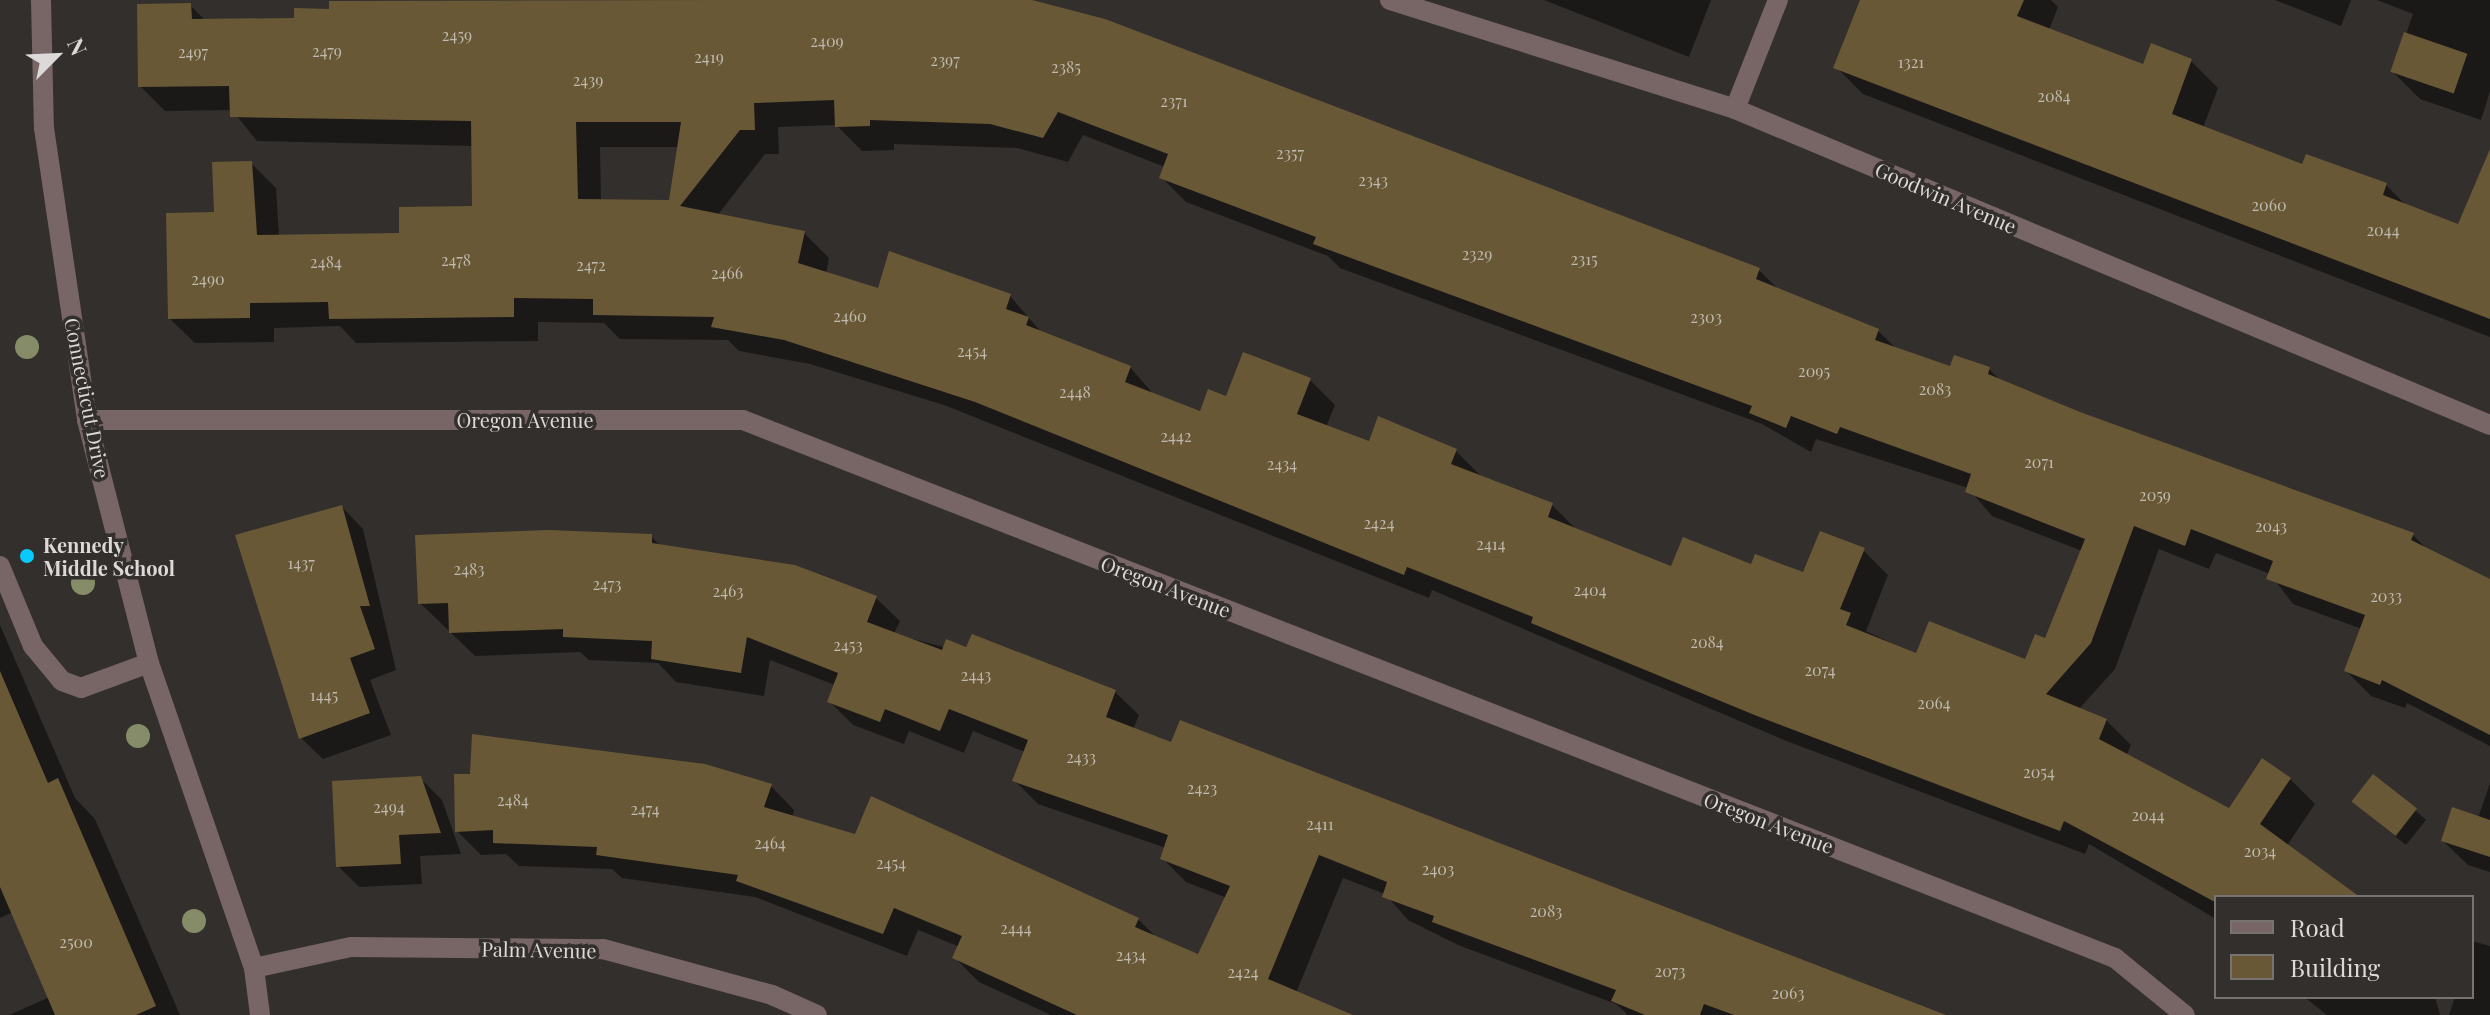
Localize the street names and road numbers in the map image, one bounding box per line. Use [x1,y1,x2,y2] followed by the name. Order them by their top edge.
[1871,156,2021,238] street label: Goodwin Avenue
[61,315,115,481] street label: Connecticut Drive
[456,407,594,431] street label: Oregon Avenue
[1097,550,1235,622] street label: Oregon Avenue
[1700,786,1838,858] street label: Oregon Avenue
[481,936,597,962] street label: Palm Avenue

